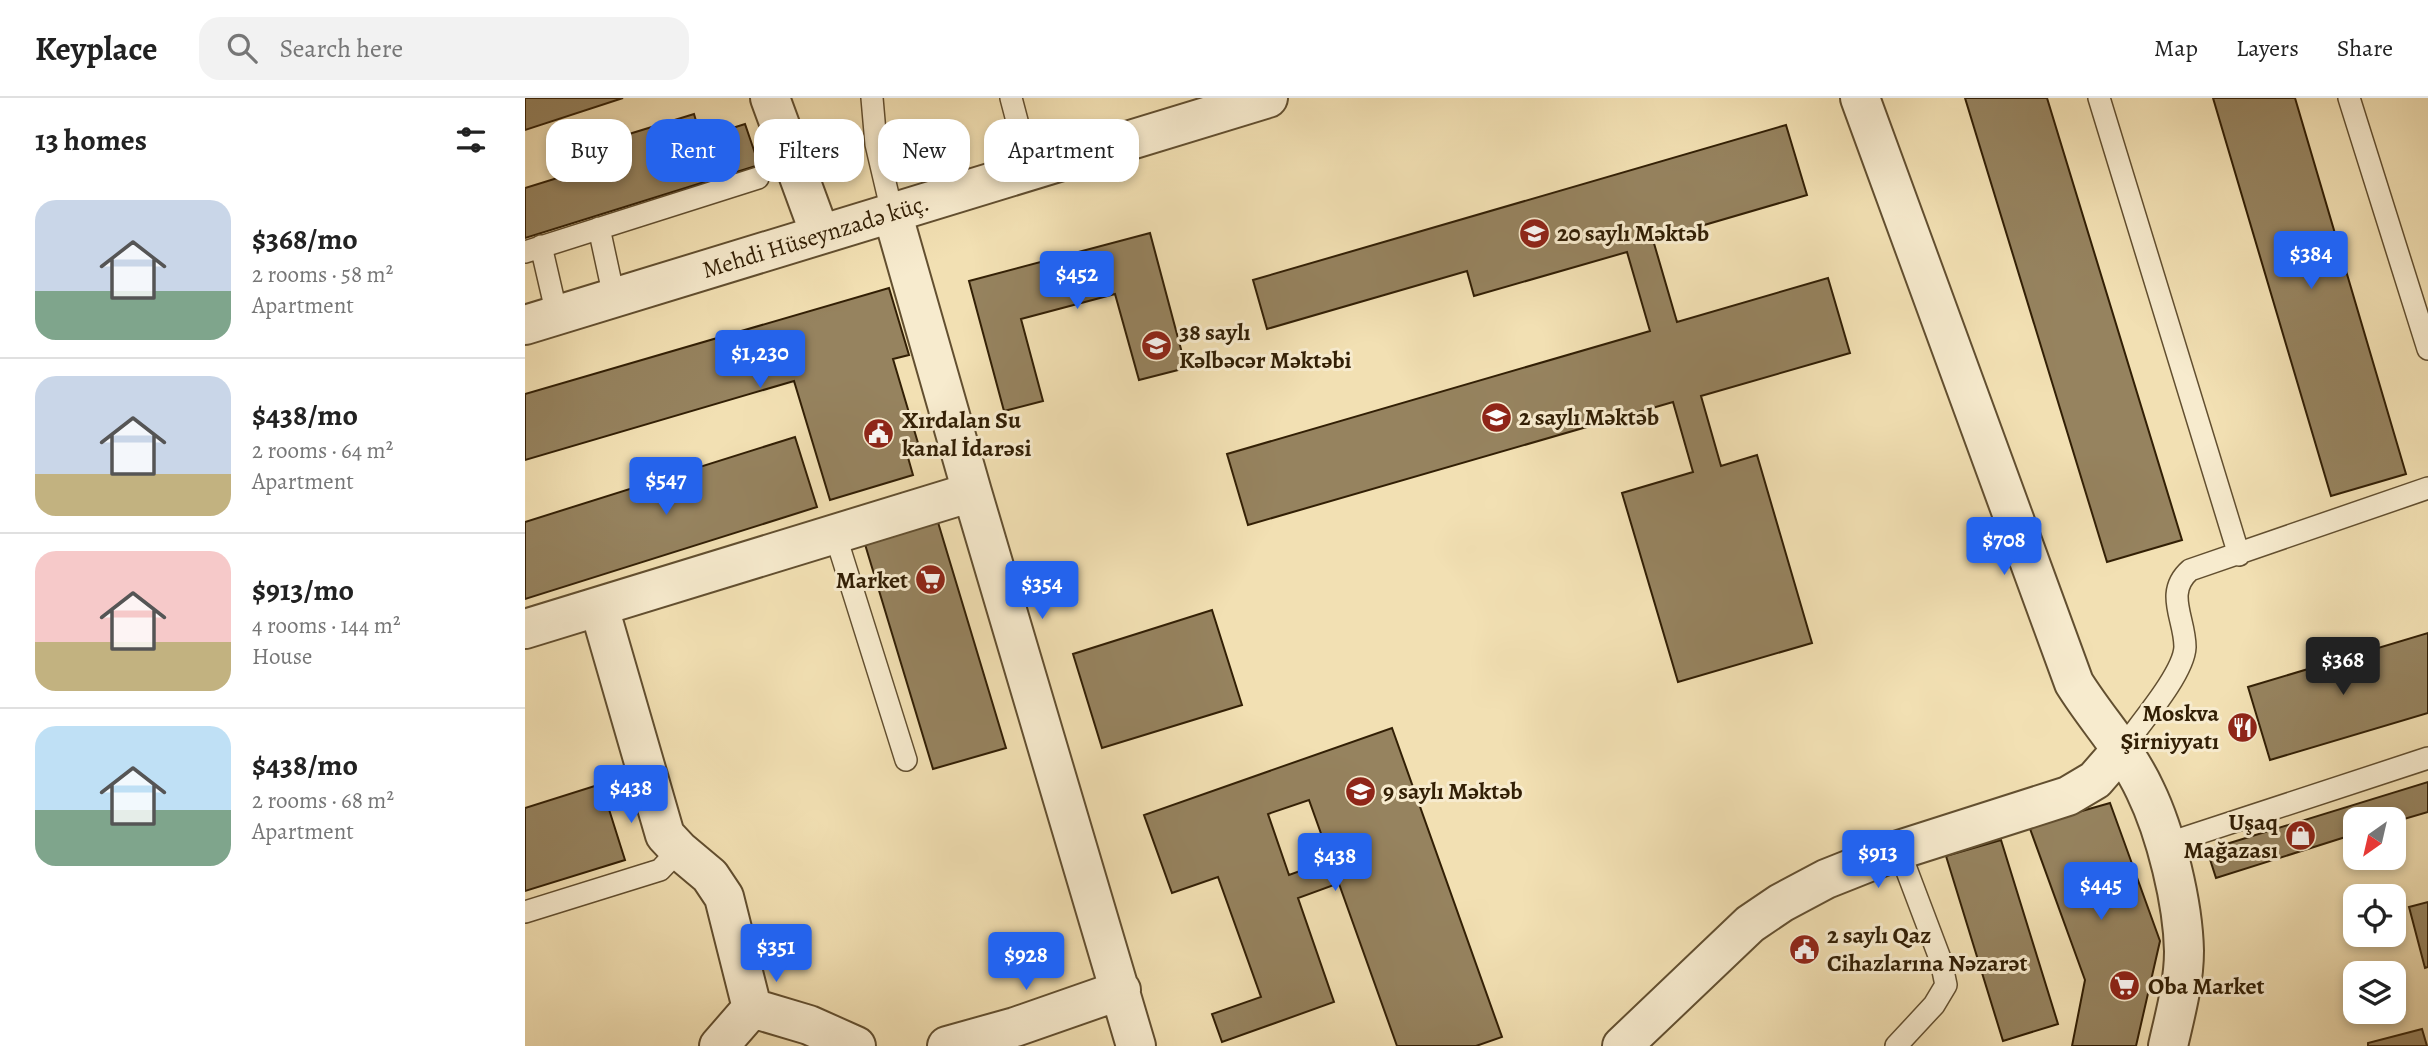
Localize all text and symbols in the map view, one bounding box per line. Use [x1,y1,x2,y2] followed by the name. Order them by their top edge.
[199,17,689,80] search box
[35,26,157,71] text: Keyplace
[223,29,261,67] icon: search
[279,31,403,66] text: Search here
[2154,32,2198,64] text: Map
[2236,32,2299,64] text: Layers
[2337,32,2393,64] text: Share
[546,119,632,182] chip: Buy
[646,119,740,182] chip: Rent
[754,119,864,182] chip: Filters
[878,119,970,182] chip: New
[984,119,1139,182] chip: Apartment
[35,120,147,160] text: 13 homes
[452,121,490,159] icon: filters
[698,186,933,286] street label: Mehdi Hüseynzadə küç.
[1517,216,1551,250] school or university icon: 20 saylı Məktəb
[1557,217,1709,249] place label: 20 saylı Məktəb
[252,219,358,259] text: $368/mo
[91,228,175,312] icon: home
[2270,232,2352,291] pin: $384
[2290,238,2332,269] text: $384
[1036,252,1118,311] pin: $452
[1056,258,1098,289] text: $452
[252,259,393,290] text: 2 rooms · 58 m²
[252,290,354,321] text: Apartment
[1179,316,1352,376] place label: 38 saylı Kəlbəcər Məktəbi
[1139,329,1173,363] school or university icon: 38 saylı Kəlbəcər Məktəbi
[703,330,817,390] pin: $1,230
[731,337,789,368] text: $1,230
[252,395,358,435] text: $438/mo
[1479,400,1513,434] school or university icon: 2 saylı Məktəb
[1519,401,1659,433] place label: 2 saylı Məktəb
[91,404,175,488] icon: home
[902,404,1031,464] place label: Xırdalan Su kanal İdarəsi
[862,417,896,451] public building icon: Xırdalan Su kanal İdarəsi
[252,435,393,466] text: 2 rooms · 64 m²
[625,458,707,517] pin: $547
[645,464,687,495] text: $547
[252,466,354,497] text: Apartment
[1963,518,2045,577] pin: $708
[1982,524,2026,555] text: $708
[1001,561,1083,621] pin: $354
[914,563,948,597] supermarket icon: Market
[836,564,908,596] place label: Market
[1021,568,1063,599] text: $354
[252,570,354,610] text: $913/mo
[91,579,175,663] icon: home
[252,610,400,641] text: 4 rooms · 144 m²
[2302,638,2384,697] pin: $368
[252,641,312,672] text: House
[2322,644,2364,675] text: $368
[2120,697,2219,757] place label: Moskva Şirniyyatı
[2225,710,2259,744] restaurant icon: Moskva Şirniyyatı
[252,745,358,785] text: $438/mo
[91,754,175,838] icon: home
[590,766,672,825] pin: $438
[610,772,652,803] text: $438
[1343,774,1377,808] school or university icon: 9 saylı Məktəb
[1383,775,1523,807] place label: 9 saylı Məktəb
[252,785,394,816] text: 2 rooms · 68 m²
[2184,806,2279,866] place label: Uşaq Mağazası
[2343,807,2406,870] north arrow
[2343,807,2406,1024] map controls
[252,816,354,847] text: Apartment
[2284,819,2318,853] shop icon: Uşaq Mağazası
[1837,830,1919,890] pin: $913
[1294,834,1376,893] pin: $438
[1858,837,1898,868] text: $913
[1314,840,1356,871] text: $438
[2060,862,2142,922] pin: $445
[2080,869,2122,900] text: $445
[2343,884,2406,947] button: locate
[1827,919,2027,979] place label: 2 saylı Qaz Cihazlarına Nəzarət
[735,924,817,984] pin: $351
[757,931,795,962] text: $351
[985,932,1067,992] pin: $928
[1787,932,1821,966] public building icon: 2 saylı Qaz Cihazlarına Nəzarət
[1004,939,1048,970] text: $928
[2343,961,2406,1024] button: layers
[2108,969,2142,1003] supermarket icon: Oba Market
[2148,970,2265,1002] place label: Oba Market

